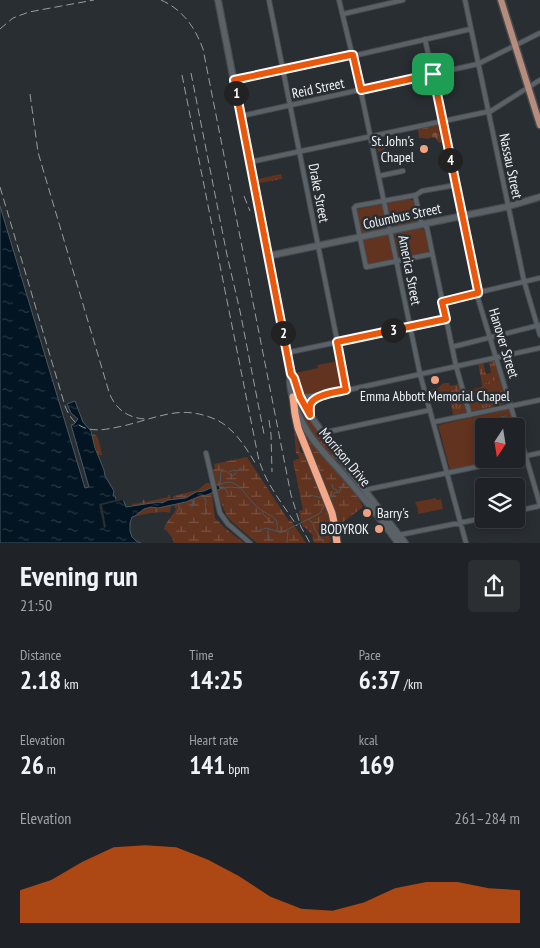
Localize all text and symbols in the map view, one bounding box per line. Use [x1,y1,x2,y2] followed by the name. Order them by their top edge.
[412,53,454,95] pin
[419,60,447,88] icon: arrive
[290,74,346,102] street label: Reid Street
[224,80,248,106] pin: 1
[233,84,240,102] text: 1
[371,132,415,166] place label: St. John's Chapel
[495,132,527,200] street label: Nassau Street
[418,143,430,155] marker: St. John's Chapel
[438,148,462,172] pin: 4
[447,151,454,169] text: 4
[304,162,334,224] street label: Drake Street
[361,199,443,233] street label: Columbus Street
[394,233,426,307] street label: America Street
[485,306,523,380] street label: Hanover Street
[380,318,406,342] pin: 3
[270,320,296,346] pin: 2
[390,321,397,339] text: 3
[280,324,287,342] text: 2
[429,374,441,386] marker: Emma Abbott Memorial Chapel
[360,387,511,405] place label: Emma Abbott Memorial Chapel
[475,418,525,468] north arrow
[475,418,525,528] map controls
[315,424,375,490] street label: Morrison Drive
[475,478,525,528] button: layers
[377,504,409,522] place label: Barry's
[361,507,373,519] marker: Barry's
[321,520,369,538] place label: BODYROK
[373,523,385,535] marker: BODYROK
[20,557,138,594] text: Evening run
[468,560,520,612] button: share
[20,595,52,615] text: 21:50
[20,646,61,664] text: Distance
[189,646,214,664] text: Time
[359,646,381,664] text: Pace
[20,664,61,696] text: 2.18
[189,664,243,696] text: 14:25
[359,664,401,696] text: 6:37
[61,675,79,693] text: km
[401,675,422,693] text: /km
[20,731,65,749] text: Elevation
[189,731,238,749] text: Heart rate
[359,731,378,749] text: kcal
[20,749,44,781] text: 26
[189,749,225,781] text: 141
[359,749,395,781] text: 169
[44,760,56,778] text: m
[225,760,249,778] text: bpm
[20,808,71,828] text: Elevation
[455,808,520,828] text: 261–284 m

